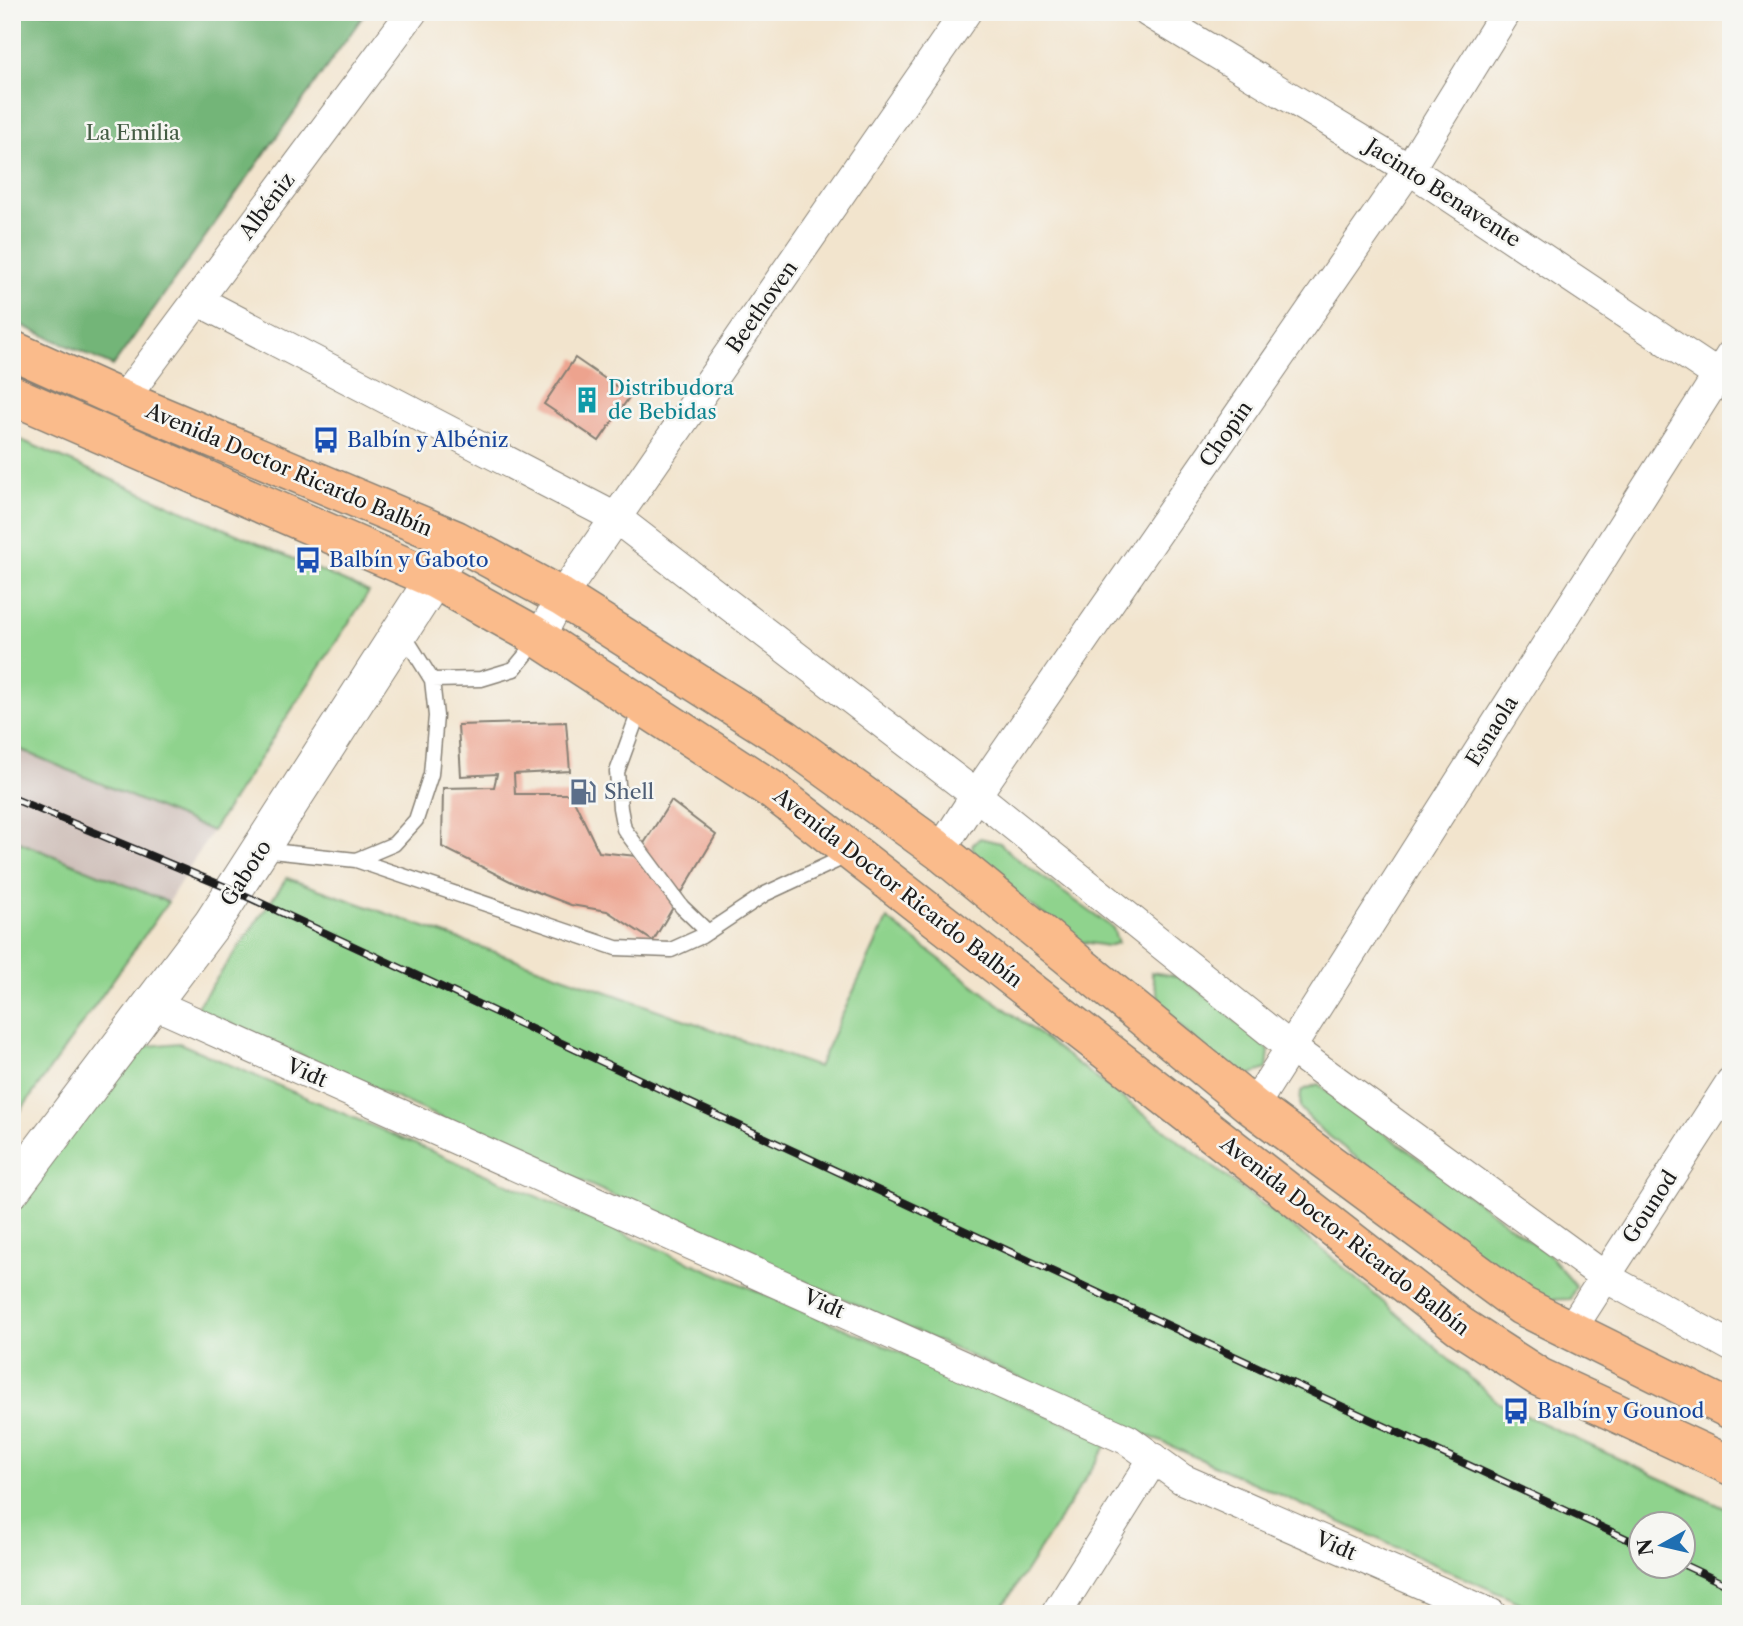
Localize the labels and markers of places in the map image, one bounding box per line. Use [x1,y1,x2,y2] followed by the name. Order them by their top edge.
[608,375,735,424] place label: Distribudora de Bebidas
[572,385,602,415] building icon: Distribudora de Bebidas
[311,425,341,455] bus stop icon: Balbín y Albéniz
[347,427,509,452] place label: Balbín y Albéniz
[293,545,323,575] bus stop icon: Balbín y Gaboto
[329,547,489,572] place label: Balbín y Gaboto
[568,777,598,807] fuel station icon: Shell
[604,779,654,804] place label: Shell
[1501,1396,1531,1426] bus stop icon: Balbín y Gounod
[1537,1398,1705,1423] place label: Balbín y Gounod

